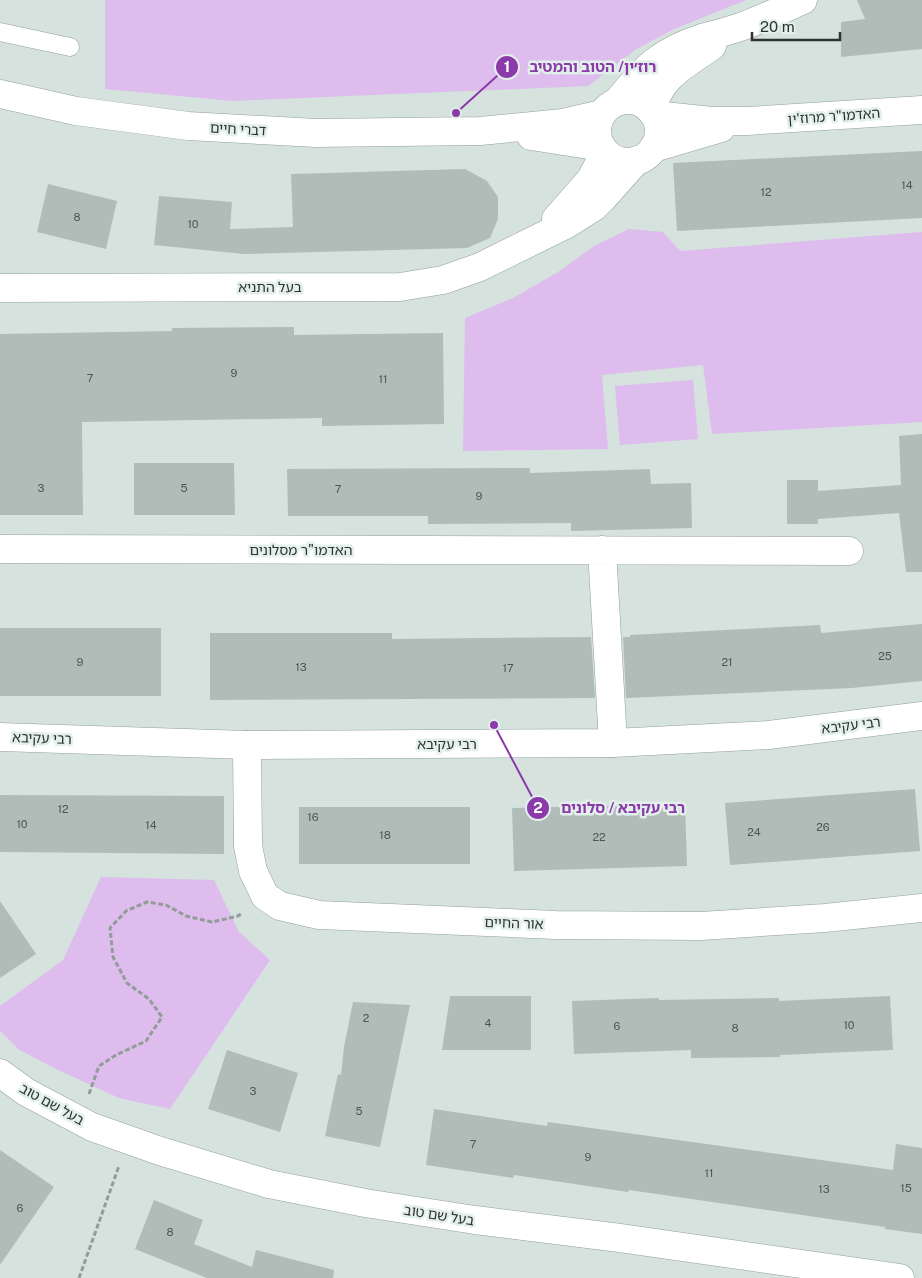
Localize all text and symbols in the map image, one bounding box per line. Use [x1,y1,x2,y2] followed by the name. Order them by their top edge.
[752,10,840,42] scale bar
[760,18,795,35] text: 20 m
[494,52,666,82] callout: רוז׳ין/ הטוב והמטיב
[504,58,510,75] text: 1
[530,58,656,75] text: רוז׳ין/ הטוב והמטיב
[787,105,881,127] street label: האדמו"ר מרוז'ין
[210,120,267,138] street label: דברי חיים
[901,179,913,191] house number: 14
[760,186,772,198] house number: 12
[73,211,81,223] house number: 8
[187,218,199,230] house number: 10
[238,279,302,295] street label: בעל התניא
[231,367,238,379] house number: 9
[87,372,94,384] house number: 7
[379,373,387,385] house number: 11
[38,482,45,494] house number: 3
[180,482,188,494] house number: 5
[335,483,342,495] house number: 7
[476,490,483,502] house number: 9
[250,542,352,558] street label: האדמו"ר מסלונים
[878,650,892,662] house number: 25
[77,656,84,668] house number: 9
[721,656,733,668] house number: 21
[295,661,307,673] house number: 13
[502,662,514,674] house number: 17
[821,713,881,737] street label: רבי עקיבא
[12,729,72,747] street label: רבי עקיבא
[417,736,477,752] street label: רבי עקיבא
[526,793,695,823] callout: רבי עקיבא / סלונים
[533,799,543,816] text: 2
[561,799,685,816] text: רבי עקיבא / סלונים
[57,803,69,815] house number: 12
[307,811,319,823] house number: 16
[16,818,28,830] house number: 10
[145,819,157,831] house number: 14
[816,821,830,833] house number: 26
[747,826,761,838] house number: 24
[379,829,391,841] house number: 18
[592,831,606,843] house number: 22
[484,914,544,932] street label: אור החיים
[363,1012,370,1024] house number: 2
[485,1017,492,1029] house number: 4
[843,1019,855,1031] house number: 10
[614,1020,621,1032] house number: 6
[731,1022,739,1034] house number: 8
[17,1080,87,1128] street label: בעל שם טוב
[250,1085,257,1097] house number: 3
[355,1105,363,1117] house number: 5
[470,1138,477,1150] house number: 7
[585,1151,592,1163] house number: 9
[705,1167,713,1179] house number: 11
[900,1182,912,1194] house number: 15
[818,1183,830,1195] house number: 13
[17,1202,24,1214] house number: 6
[403,1202,475,1228] street label: בעל שם טוב
[166,1226,174,1238] house number: 8

